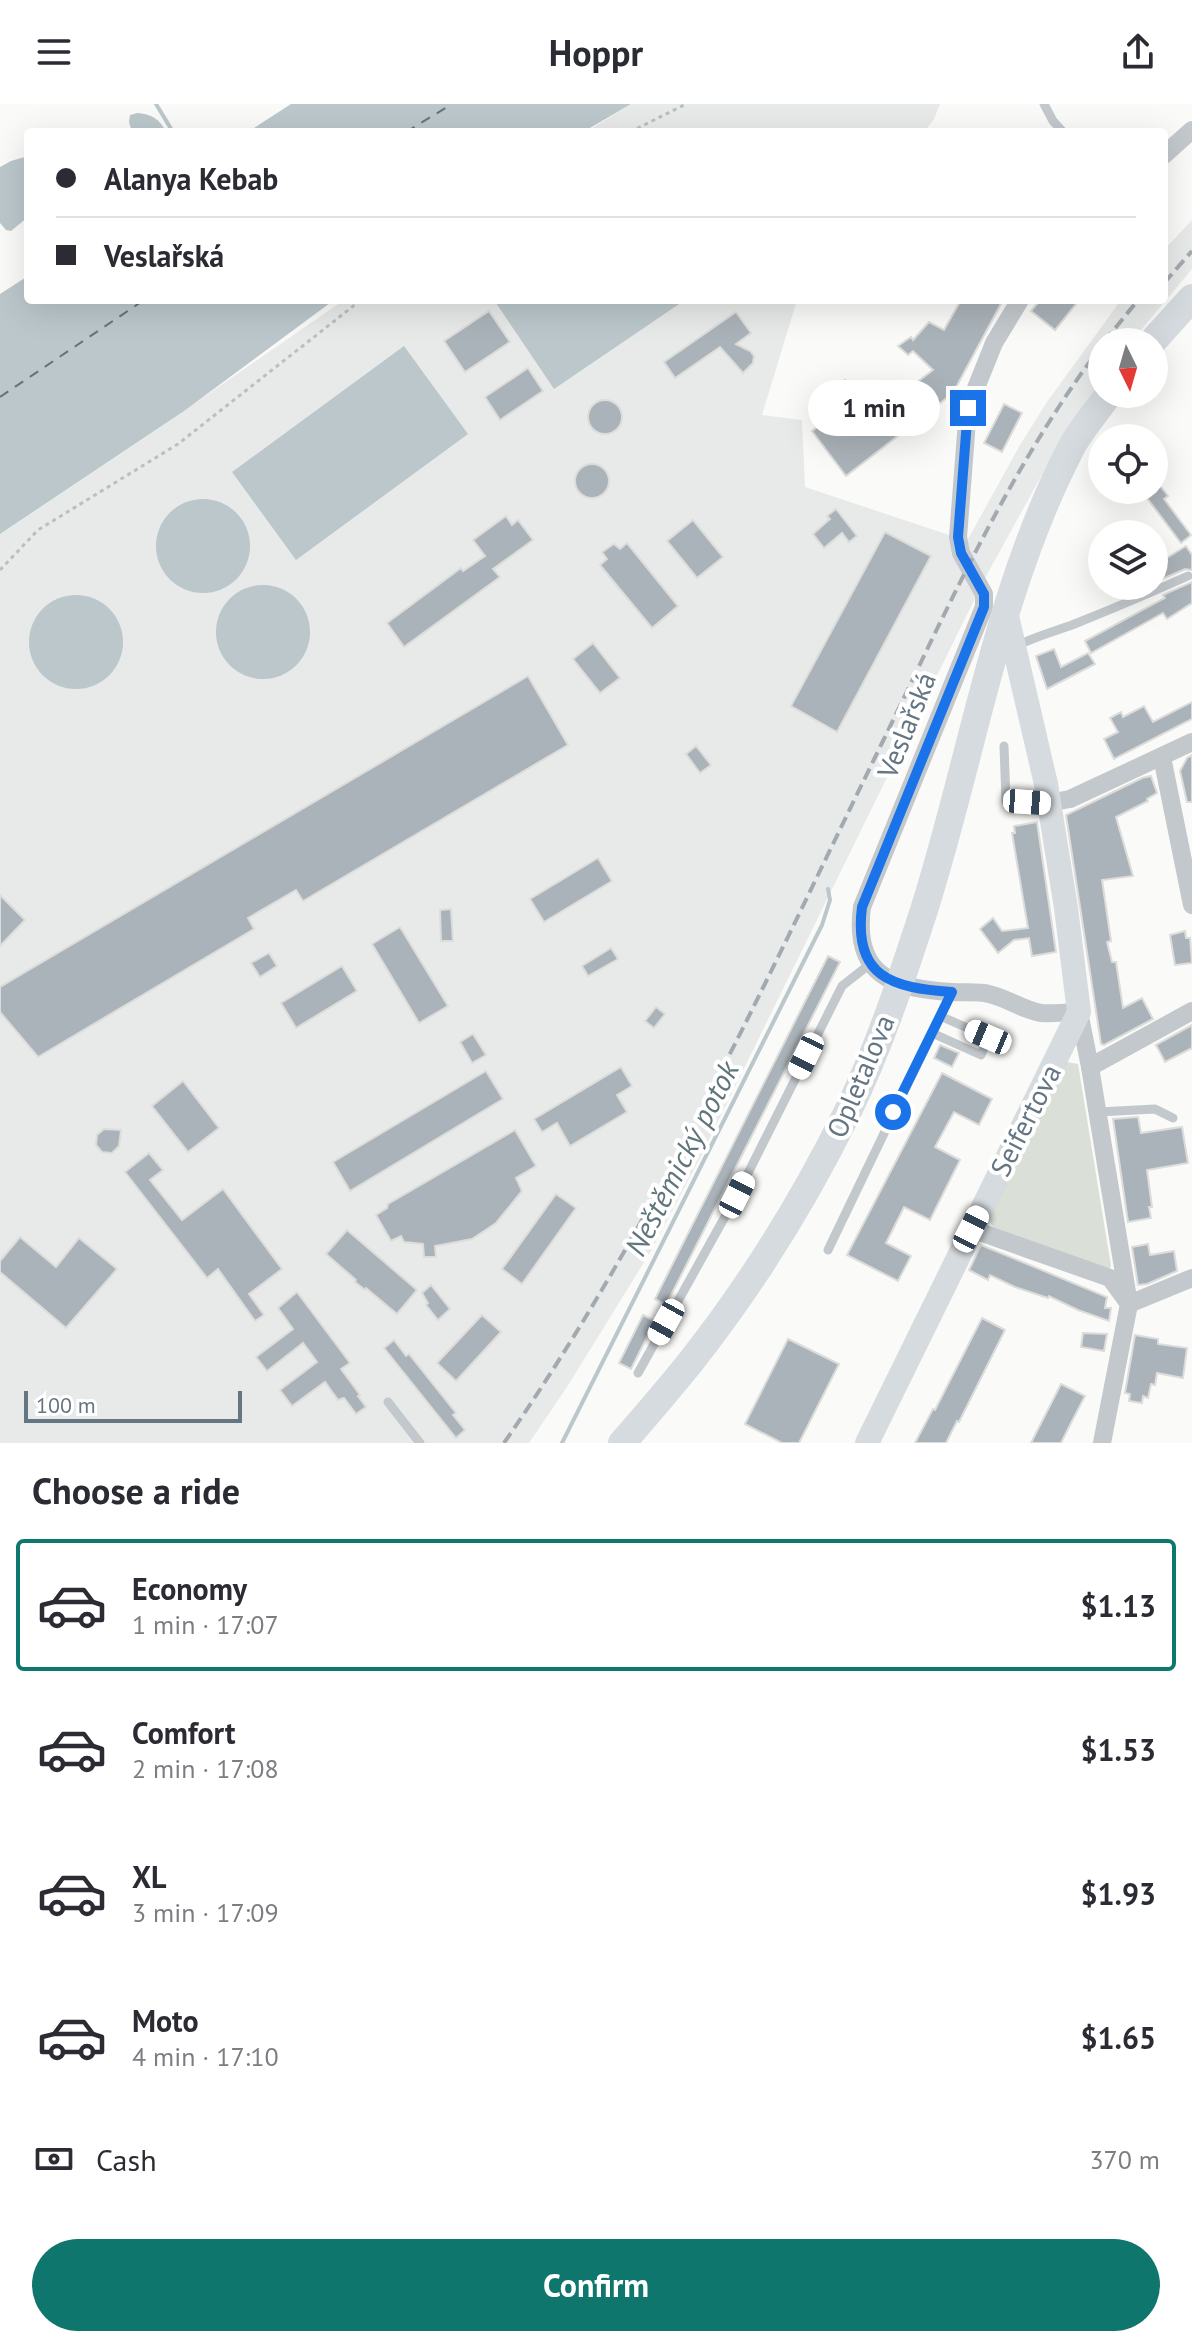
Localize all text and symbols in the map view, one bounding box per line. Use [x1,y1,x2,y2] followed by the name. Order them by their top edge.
[549,29,643,76] text: Hoppr
[32,30,76,74] icon: menu
[1116,30,1160,74] icon: share
[104,159,278,198] text: Alanya Kebab
[104,236,224,275] text: Veslařská
[1088,328,1168,408] north arrow
[1088,328,1168,600] map controls
[808,380,940,436] callout: 1 min
[950,390,986,426] route end
[842,391,906,424] text: 1 min
[1088,424,1168,504] button: locate
[1088,520,1168,600] button: layers
[868,667,944,784] street label: Veslařská
[1002,788,1052,816] car
[818,1009,902,1143] street label: Opletalova
[961,1017,1015,1057] car
[785,1029,827,1083] car
[615,1053,748,1262] water label: Neštěmický potok
[981,1058,1069,1182] street label: Seifertova
[875,1094,911,1130] route start
[715,1168,759,1222] car
[949,1202,993,1256] car
[644,1295,688,1349] car
[24,1387,242,1423] scale bar
[36,1391,96,1419] text: 100 m
[32,1467,240,1514] text: Choose a ride
[36,1569,108,1641] icon: car
[132,1569,247,1608] text: Economy
[1081,1586,1156,1625] text: $1.13
[132,1608,279,1641] text: 1 min · 17:07
[36,1713,108,1785] icon: car
[132,1713,235,1752] text: Comfort
[1081,1730,1156,1769] text: $1.53
[132,1752,279,1785] text: 2 min · 17:08
[36,1857,108,1929] icon: car
[132,1857,166,1896] text: XL
[1081,1874,1156,1913] text: $1.93
[132,1896,279,1929] text: 3 min · 17:09
[36,2001,108,2073] icon: car
[132,2001,199,2040] text: Moto
[1081,2018,1156,2057] text: $1.65
[132,2040,279,2073] text: 4 min · 17:10
[32,2137,76,2181] icon: cash
[96,2140,157,2179] text: Cash
[1089,2143,1160,2176] text: 370 m
[32,2239,1160,2331] button: Confirm

